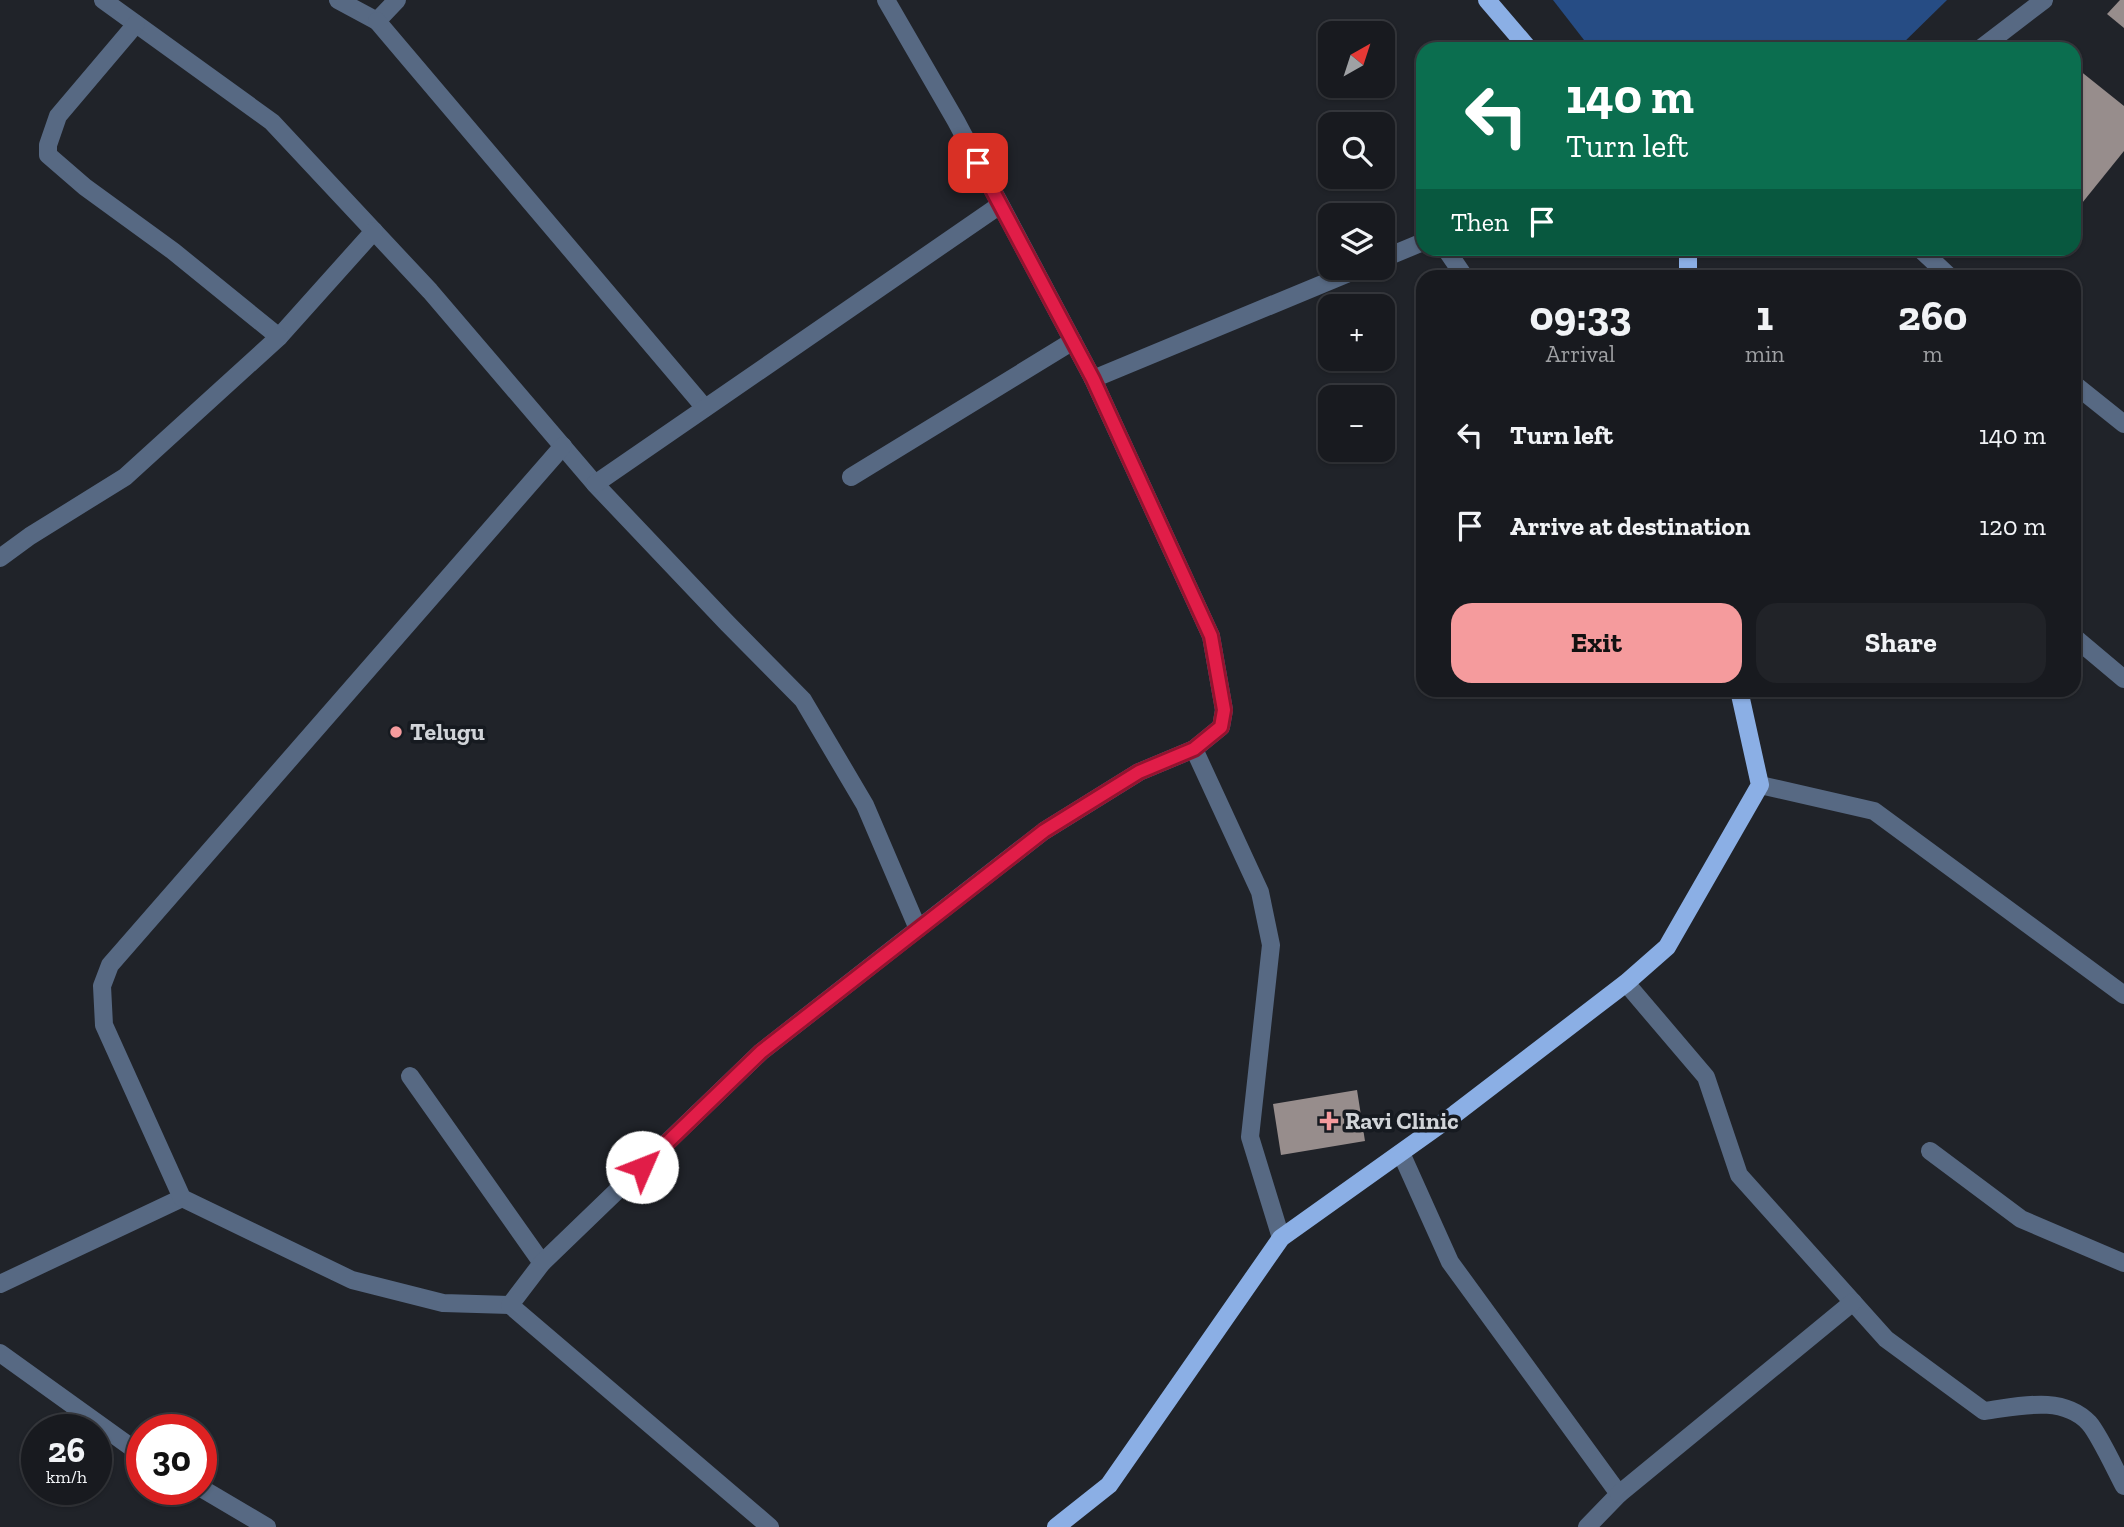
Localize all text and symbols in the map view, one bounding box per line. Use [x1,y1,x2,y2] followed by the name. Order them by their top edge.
[1318,21,1395,98] north arrow
[1318,21,1395,462] map controls
[1566,67,1694,126] text: 140 m
[1451,70,1542,161] icon: left
[1318,112,1395,189] button: search
[1566,127,1688,165] text: Turn left
[948,133,1008,193] pin
[959,144,997,182] icon: arrive
[1318,203,1395,280] button: layers
[1523,203,1561,241] icon: arrive
[1451,206,1509,238] text: Then
[1530,290,1631,341] text: 09:33
[1756,290,1773,341] text: 1
[1898,290,1967,341] text: 260
[1318,294,1395,371] button: +
[1546,340,1615,368] text: Arrival
[1745,340,1785,368] text: min
[1923,340,1943,368] text: m
[1318,385,1395,462] button: −
[1451,416,1489,454] icon: left
[1510,419,1613,451] text: Turn left
[1979,419,2046,451] text: 140 m
[1451,507,1489,545] icon: arrive
[1510,510,1750,542] text: Arrive at destination
[1979,510,2046,542] text: 120 m
[1451,603,1742,683] button: Exit
[1756,603,2046,683] button: Share
[410,717,485,746] place label: Telugu
[388,724,404,740] marker: Telugu
[1345,1106,1459,1135] place label: Ravi Clinic
[1319,1111,1339,1131] marker: Ravi Clinic
[605,1130,679,1204] position arrow
[126,1414,217,1505] speed limit sign: 30
[48,1429,85,1471] text: 26
[46,1466,87,1488] text: km/h

